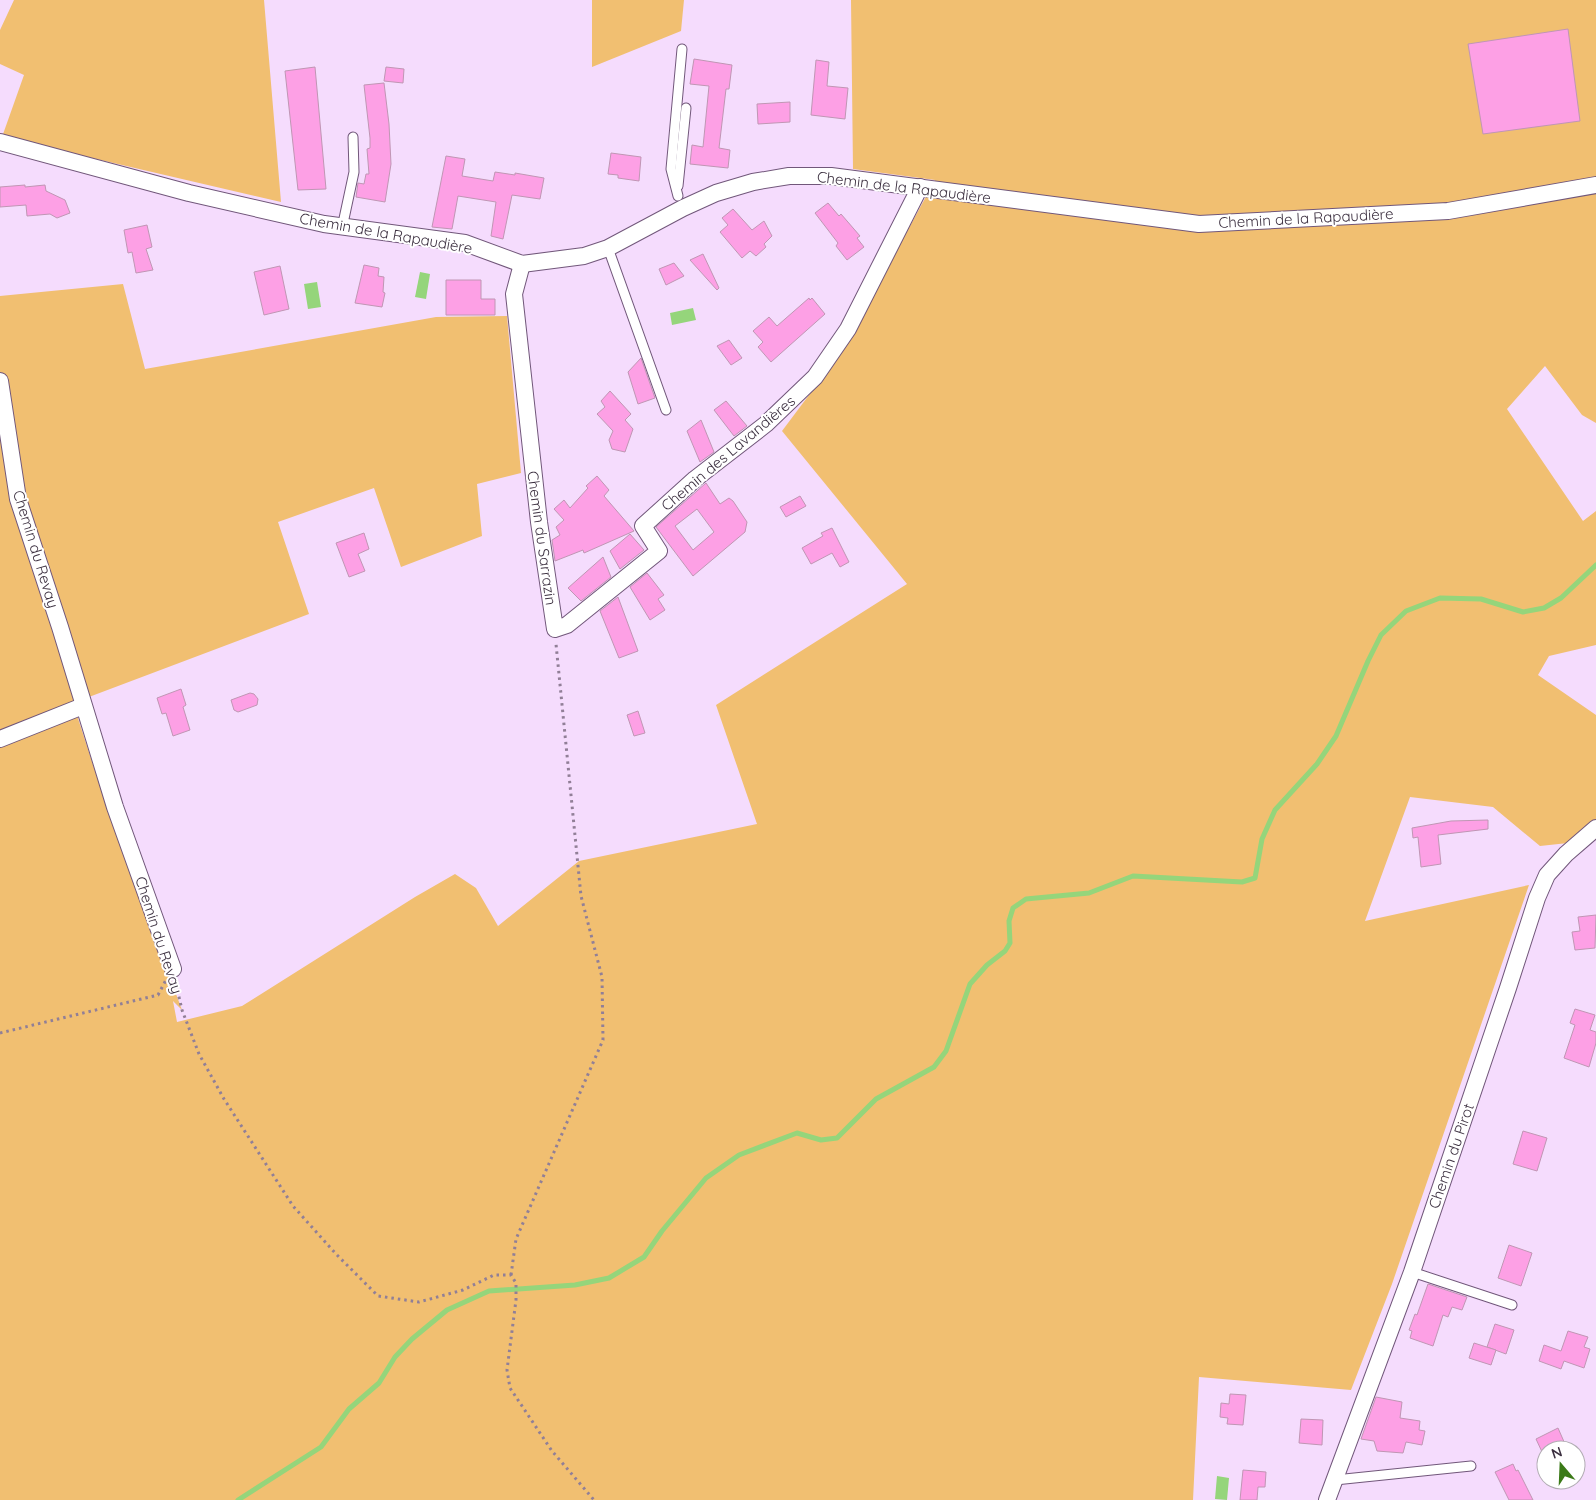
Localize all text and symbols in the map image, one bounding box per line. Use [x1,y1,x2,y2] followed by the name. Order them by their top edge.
[816,167,992,207] street label: Chemin de la Rapaudière
[1218,204,1394,232] street label: Chemin de la Rapaudière
[298,208,474,258] street label: Chemin de la Rapaudière
[657,391,799,515] street label: Chemin des Lavandières
[523,470,561,606] street label: Chemin du Sarrazin
[9,488,63,610] street label: Chemin du Revay
[131,874,187,996] street label: Chemin du Revay
[1424,1101,1478,1211] street label: Chemin du Pirot
[1536,1440,1586,1490] north arrow
[1549,1443,1565,1463] text: N

